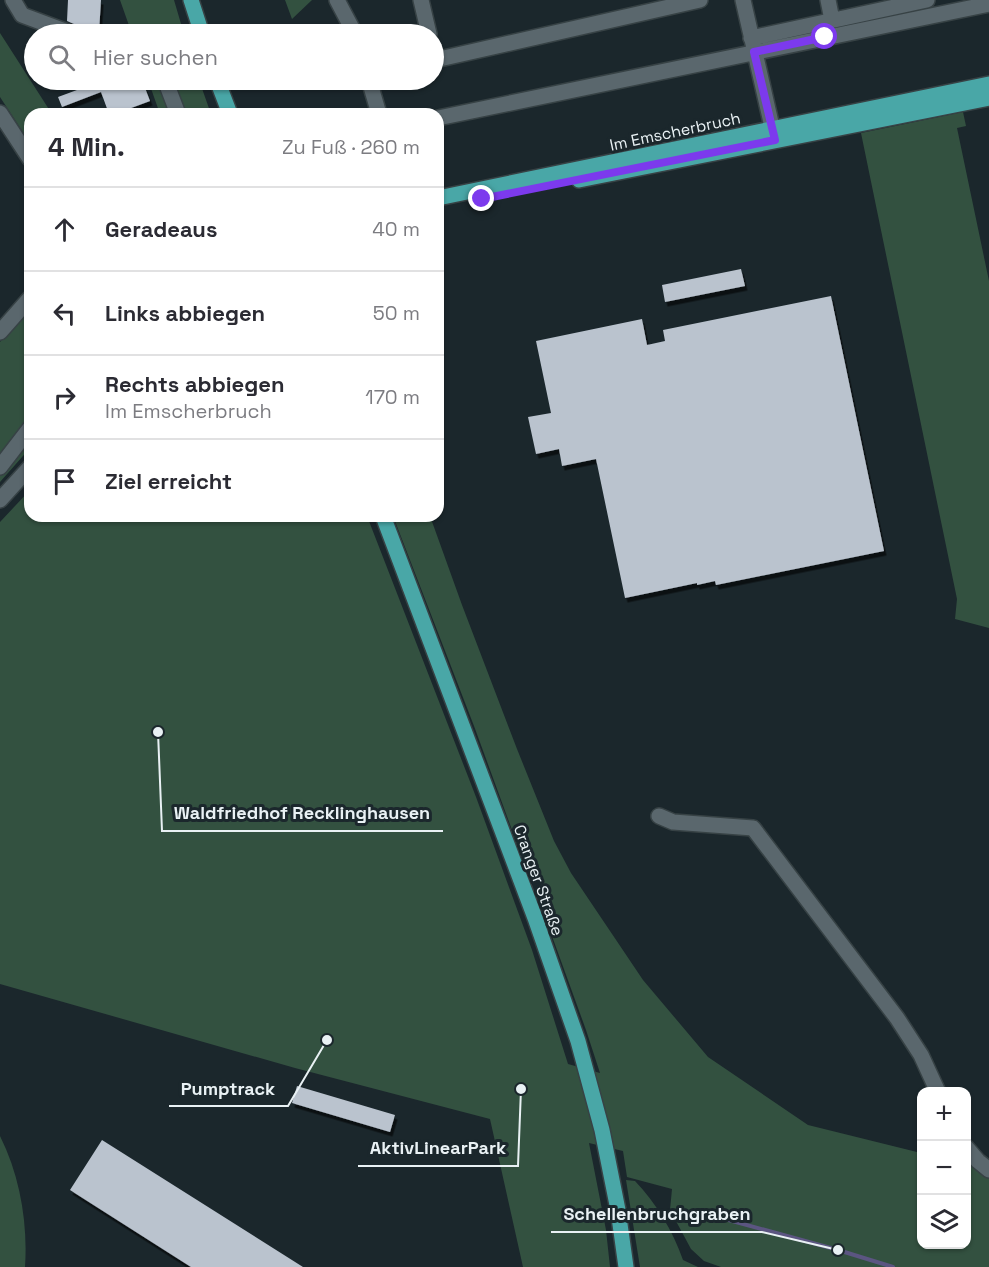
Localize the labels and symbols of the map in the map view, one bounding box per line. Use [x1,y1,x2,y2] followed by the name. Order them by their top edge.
[811,23,837,49] route start
[608,107,743,156] street label: Im Emscherbruch
[468,185,494,211] route end
[162,795,443,831] callout: Waldfriedhof Recklinghausen
[174,801,430,824] text: Waldfriedhof Recklinghausen
[509,822,568,939] street label: Cranger Straße
[169,1070,288,1106] callout: Pumptrack
[181,1077,275,1100] text: Pumptrack
[358,1130,518,1166] callout: AktivLinearPark
[370,1136,506,1159] text: AktivLinearPark
[551,1196,762,1232] callout: Schellenbruchgraben
[563,1202,751,1225] text: Schellenbruchgraben

